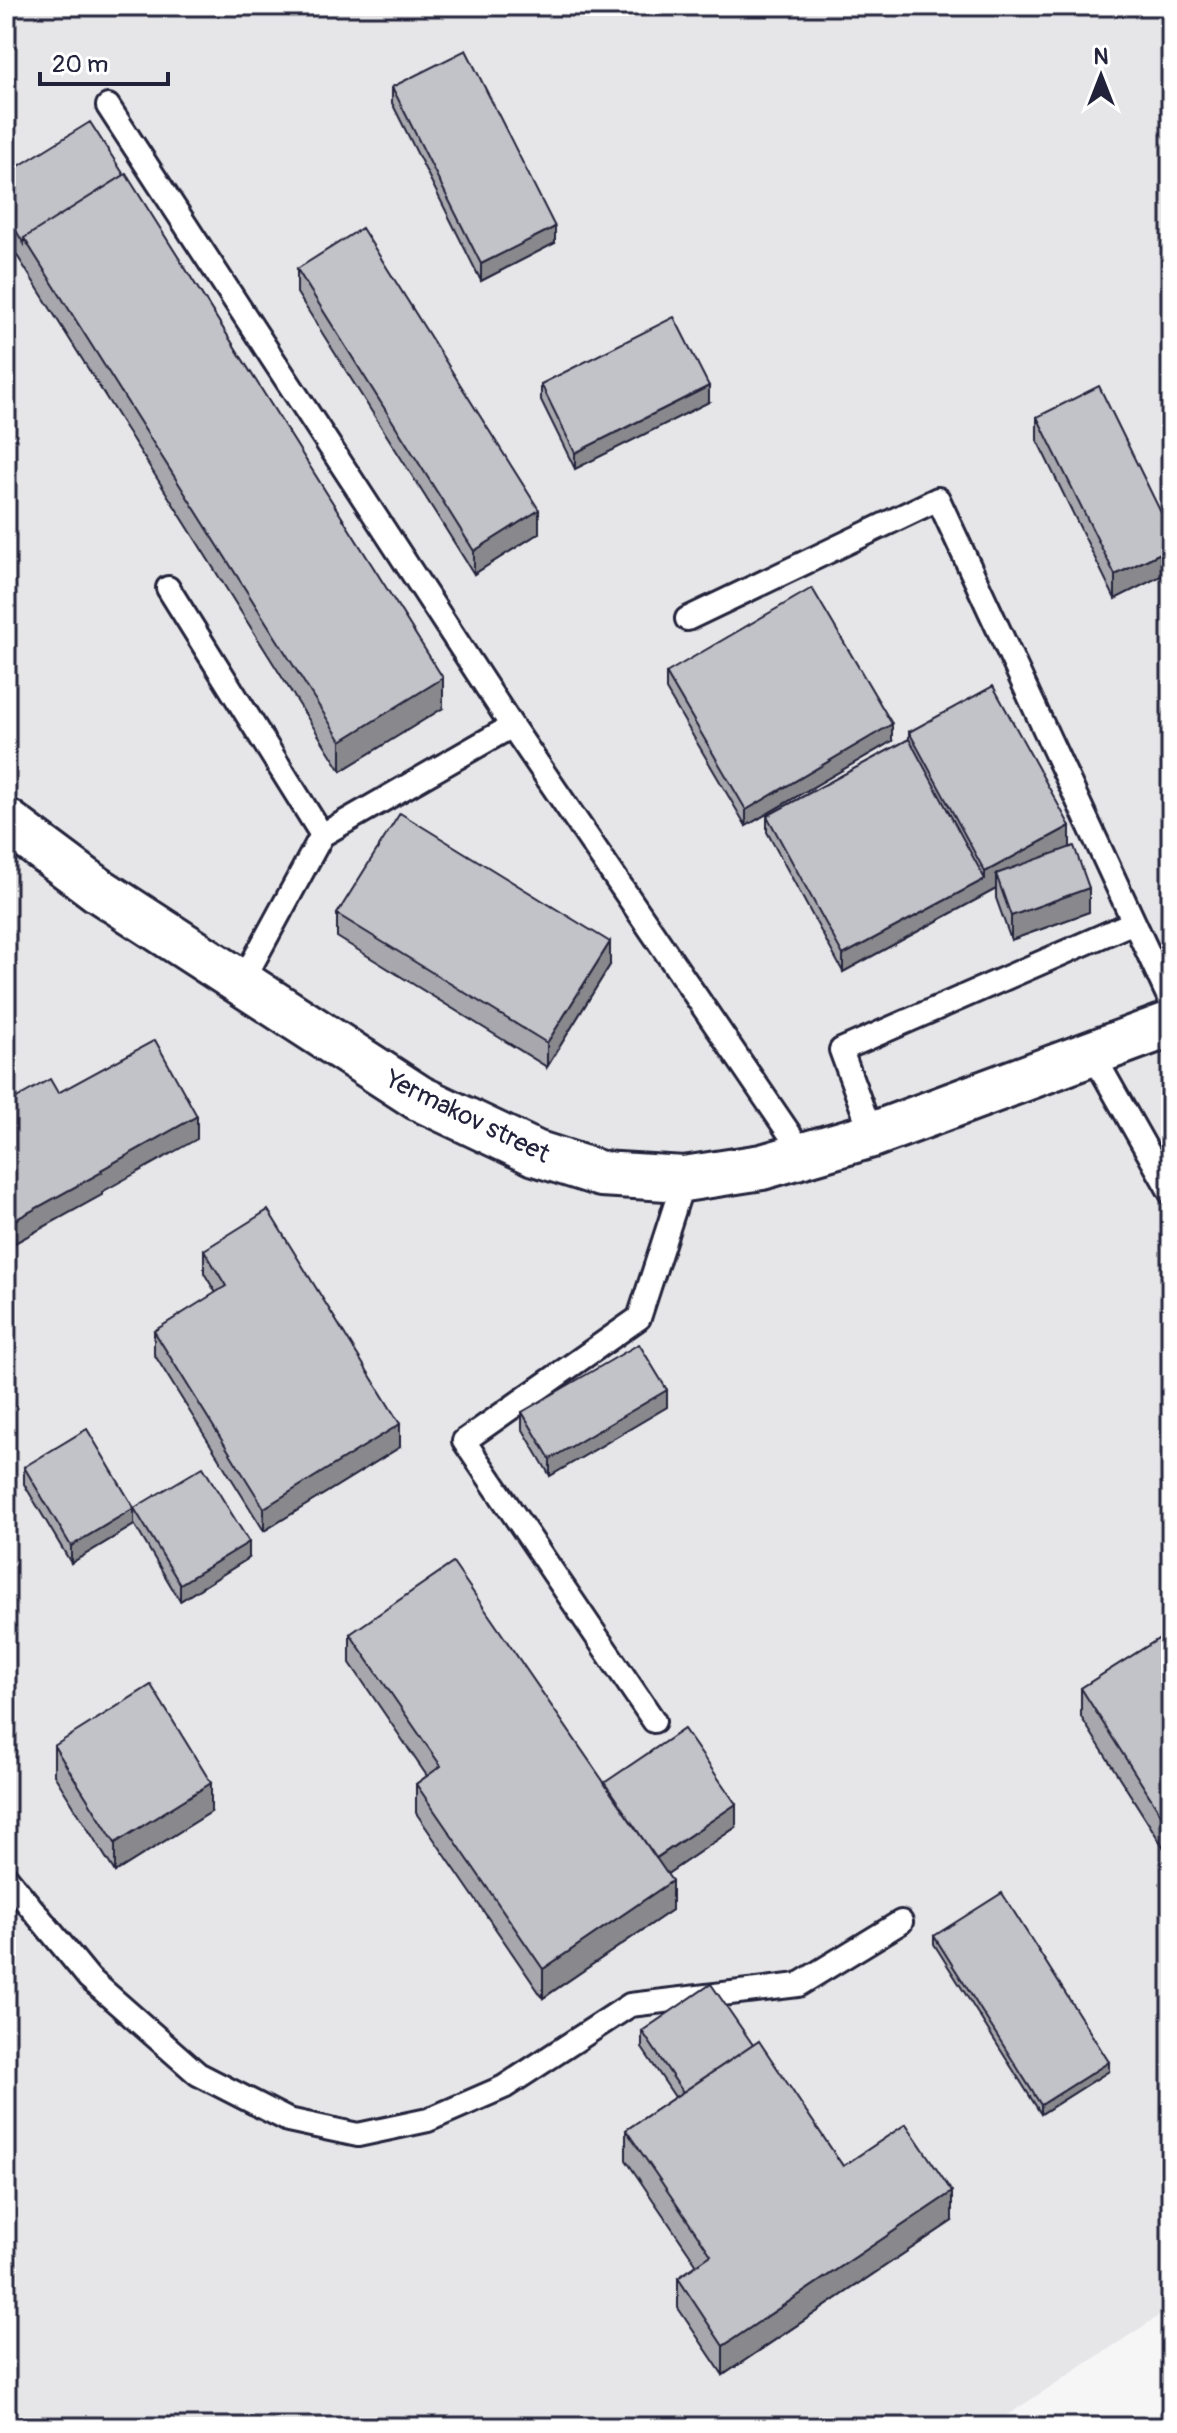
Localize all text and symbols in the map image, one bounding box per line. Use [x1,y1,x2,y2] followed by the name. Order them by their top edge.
[40,36,168,86] scale bar
[1061,36,1141,116] north arrow
[1094,43,1109,71] text: N
[52,50,108,79] text: 20 m
[379,1063,555,1171] street label: Yermakov street

